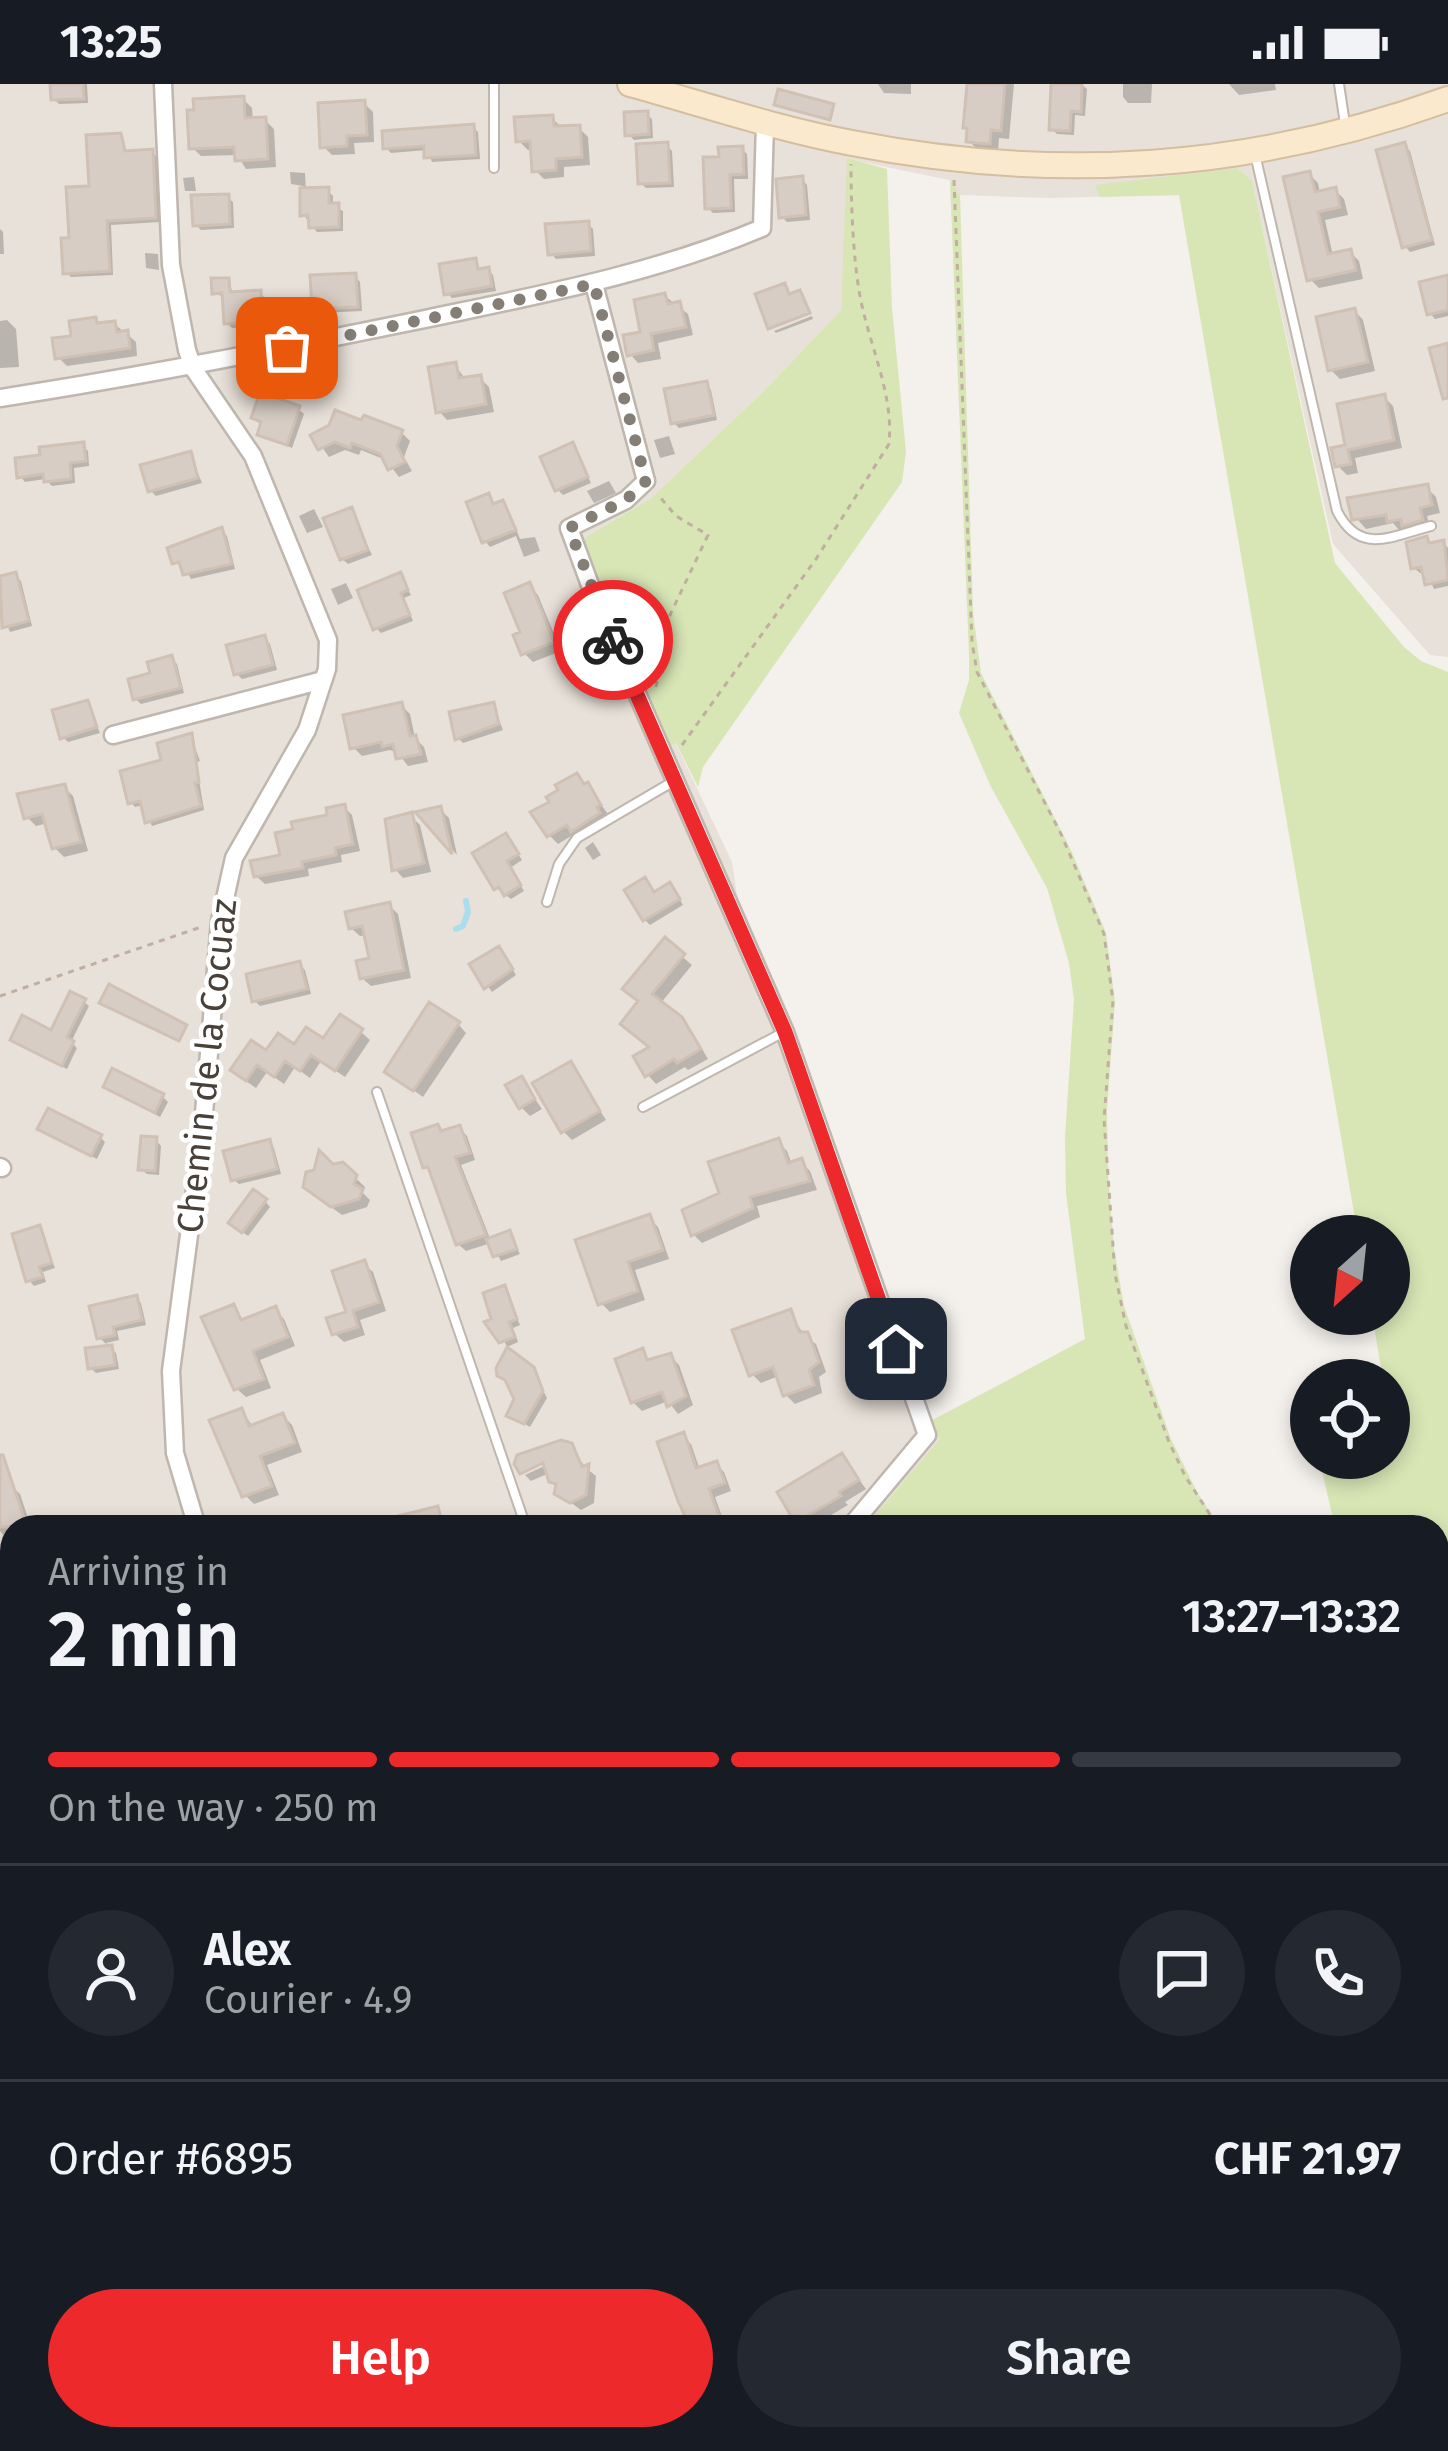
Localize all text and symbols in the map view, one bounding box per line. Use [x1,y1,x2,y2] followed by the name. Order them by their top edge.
[60,15,162,69] text: 13:25
[236,297,338,399] pin
[254,315,320,381] icon: bag
[553,580,673,700] courier
[580,607,646,673] icon: bike
[168,897,246,1235] street label: Chemin de la Cocuaz
[1290,1215,1410,1335] north arrow
[1290,1215,1410,1479] map controls
[845,1298,947,1400] pin
[863,1316,929,1382] icon: home
[1290,1359,1410,1479] button: locate
[48,1549,229,1595] text: Arriving in
[1182,1590,1401,1644] text: 13:27–13:32
[48,1593,240,1687] text: 2 min
[48,1785,378,1831] text: On the way · 250 m
[48,1910,174,2036] button: person
[1119,1910,1245,2036] button: chat
[1275,1910,1401,2036] button: phone
[204,1923,291,1977] text: Alex
[204,1977,413,2023] text: Courier · 4.9
[48,2132,293,2186] text: Order #6895
[1214,2132,1401,2186] text: CHF 21.97
[48,2289,713,2427] button: Help
[737,2289,1401,2427] button: Share

